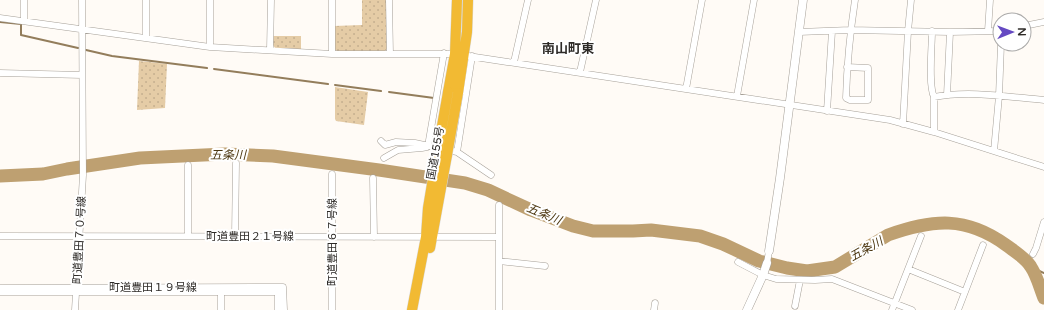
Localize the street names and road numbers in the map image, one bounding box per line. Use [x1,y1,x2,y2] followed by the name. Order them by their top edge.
[424,125,447,181] street label: 国道155号
[71,196,88,284] street label: 町道豊田７０号線
[326,198,339,286] street label: 町道豊田６７号線
[206,230,294,243] street label: 町道豊田２１号線
[109,281,197,294] street label: 町道豊田１９号線

